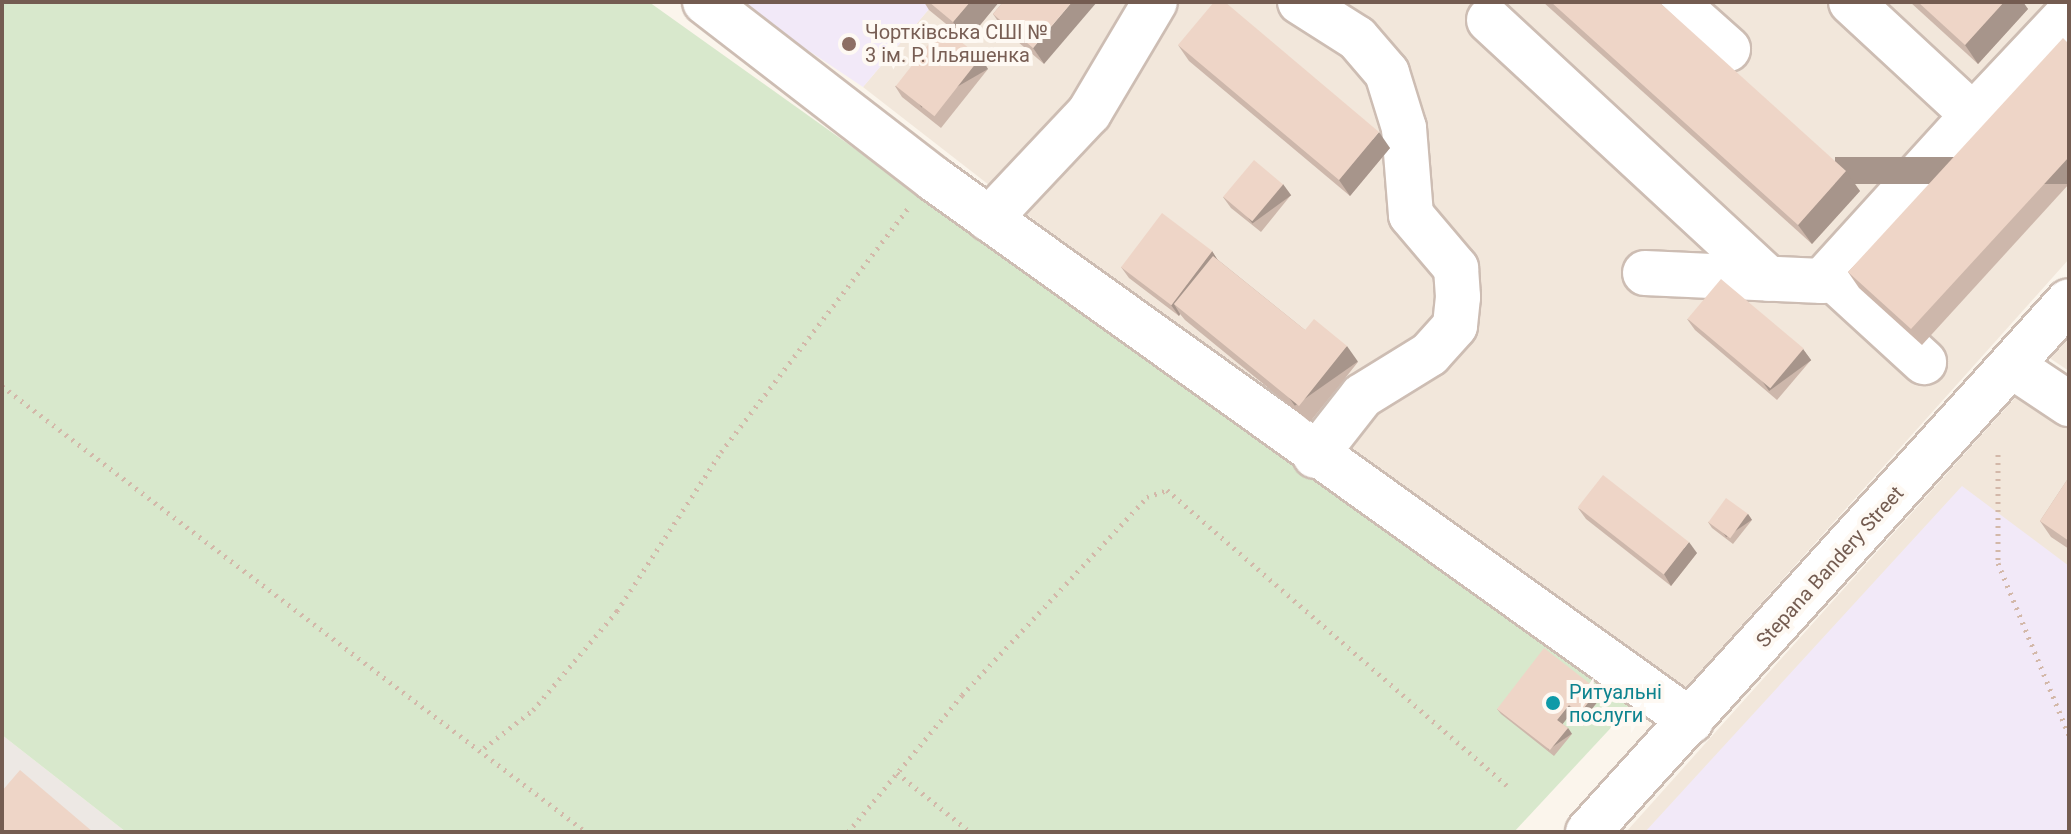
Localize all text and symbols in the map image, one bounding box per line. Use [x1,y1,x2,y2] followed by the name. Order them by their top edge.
[865,20,1048,67] place label: Чортківська СШІ № 3 ім. Р. Ільяшенка
[840,35,858,53] marker: Чортківська СШІ № 3 ім. Р. Ільяшенка
[1751,482,1909,652] street label: Stepana Bandery Street
[1569,680,1662,727] place label: Ритуальні послуги
[1544,694,1562,712] marker: Ритуальні послуги

